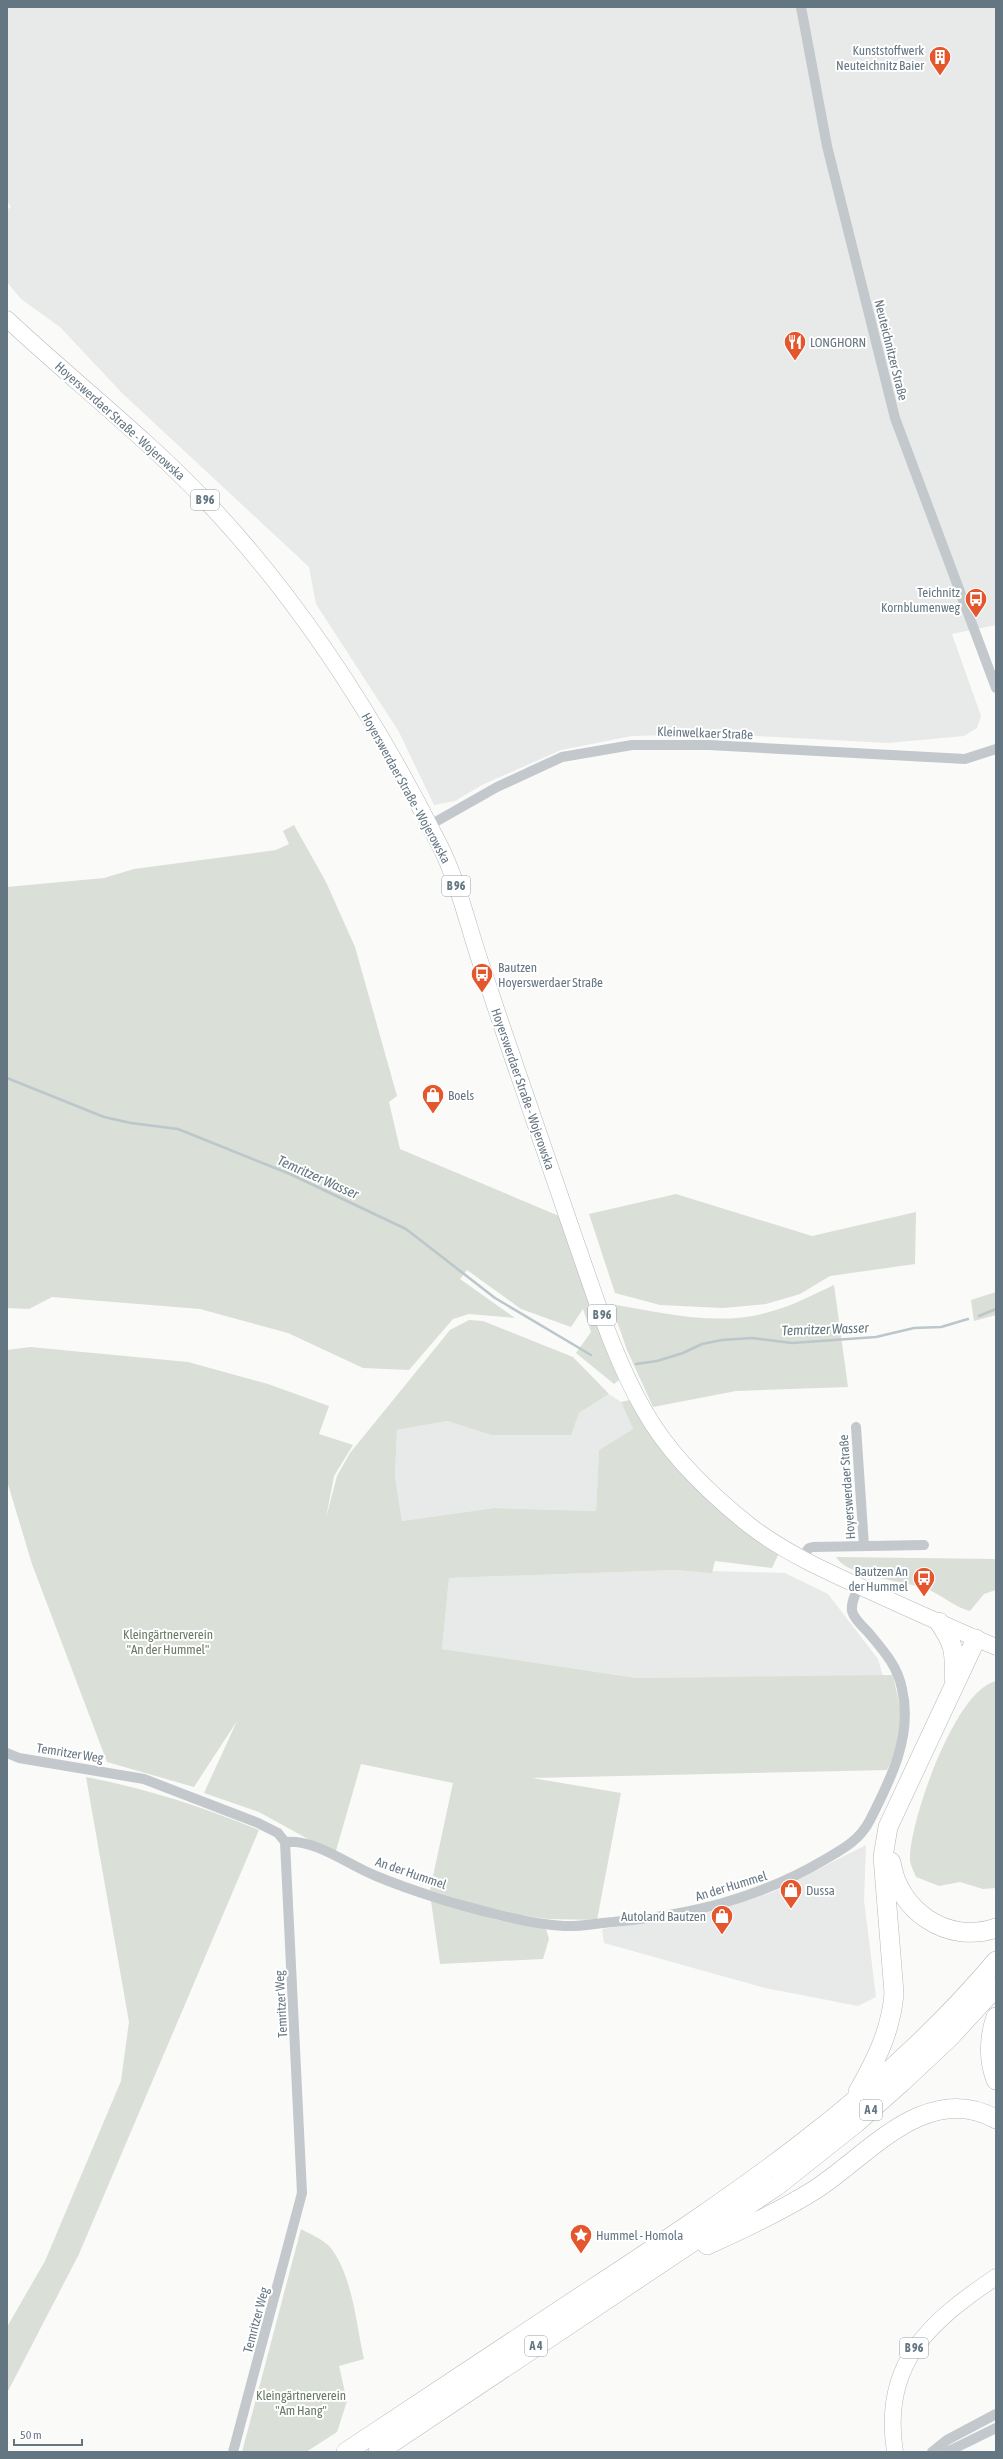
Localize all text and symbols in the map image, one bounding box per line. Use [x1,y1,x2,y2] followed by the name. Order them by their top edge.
[836,43,924,73] place label: Kunststoffwerk Neuteichnitz Baier
[927,44,953,77] building icon: Kunststoffwerk Neuteichnitz Baier
[871,298,911,402] street label: Neuteichnitzer Straße
[782,329,808,362] restaurant icon: LONGHORN
[810,335,866,350] place label: LONGHORN
[52,359,188,483] street label: Hoyerswerdaer Straße - Wojerowska
[191,490,219,510] road number: B 96
[881,585,960,615] place label: Teichnitz Kornblumenweg
[963,586,989,619] bus stop icon: Teichnitz Kornblumenweg
[358,710,454,866] street label: Hoyerswerdaer Straße - Wojerowska
[657,724,753,742] street label: Kleinwelkaer Straße
[442,876,470,896] road number: B 96
[498,960,603,990] place label: Bautzen Hoyerswerdaer Straße
[469,961,495,994] bus stop icon: Bautzen Hoyerswerdaer Straße
[488,1006,558,1172] street label: Hoyerswerdaer Straße - Wojerowska
[420,1082,446,1115] shop icon: Boels
[448,1088,475,1103] place label: Boels
[275,1152,362,1202] water label: Temritzer Wasser
[588,1305,616,1325] road number: B 96
[781,1319,870,1339] water label: Temritzer Wasser
[836,1434,858,1540] street label: Hoyerswerdaer Straße
[848,1564,909,1594] place label: Bautzen An der Hummel
[911,1565,937,1598] bus stop icon: Bautzen An der Hummel
[123,1627,213,1657] park label: Kleingärtnerverein "An der Hummel"
[36,1740,105,1766] street label: Temritzer Weg
[374,1854,449,1892] street label: An der Hummel
[693,1868,769,1904] street label: An der Hummel
[778,1877,804,1910] shop icon: Dussa
[806,1883,835,1898] place label: Dussa
[709,1903,735,1936] shop icon: Autoland Bautzen
[621,1909,706,1924] place label: Autoland Bautzen
[272,1970,290,2038] street label: Temritzer Weg
[860,2100,882,2120] road number: A 4
[568,2222,594,2255] place icon: Hummel - Homola
[596,2228,683,2243] place label: Hummel - Homola
[240,2285,272,2354] street label: Temritzer Weg
[525,2336,547,2356] road number: A 4
[900,2338,928,2358] road number: B 96
[256,2388,346,2418] park label: Kleingärtnerverein "Am Hang"
[14,2421,82,2447] scale bar
[20,2428,42,2442] text: 50 m

